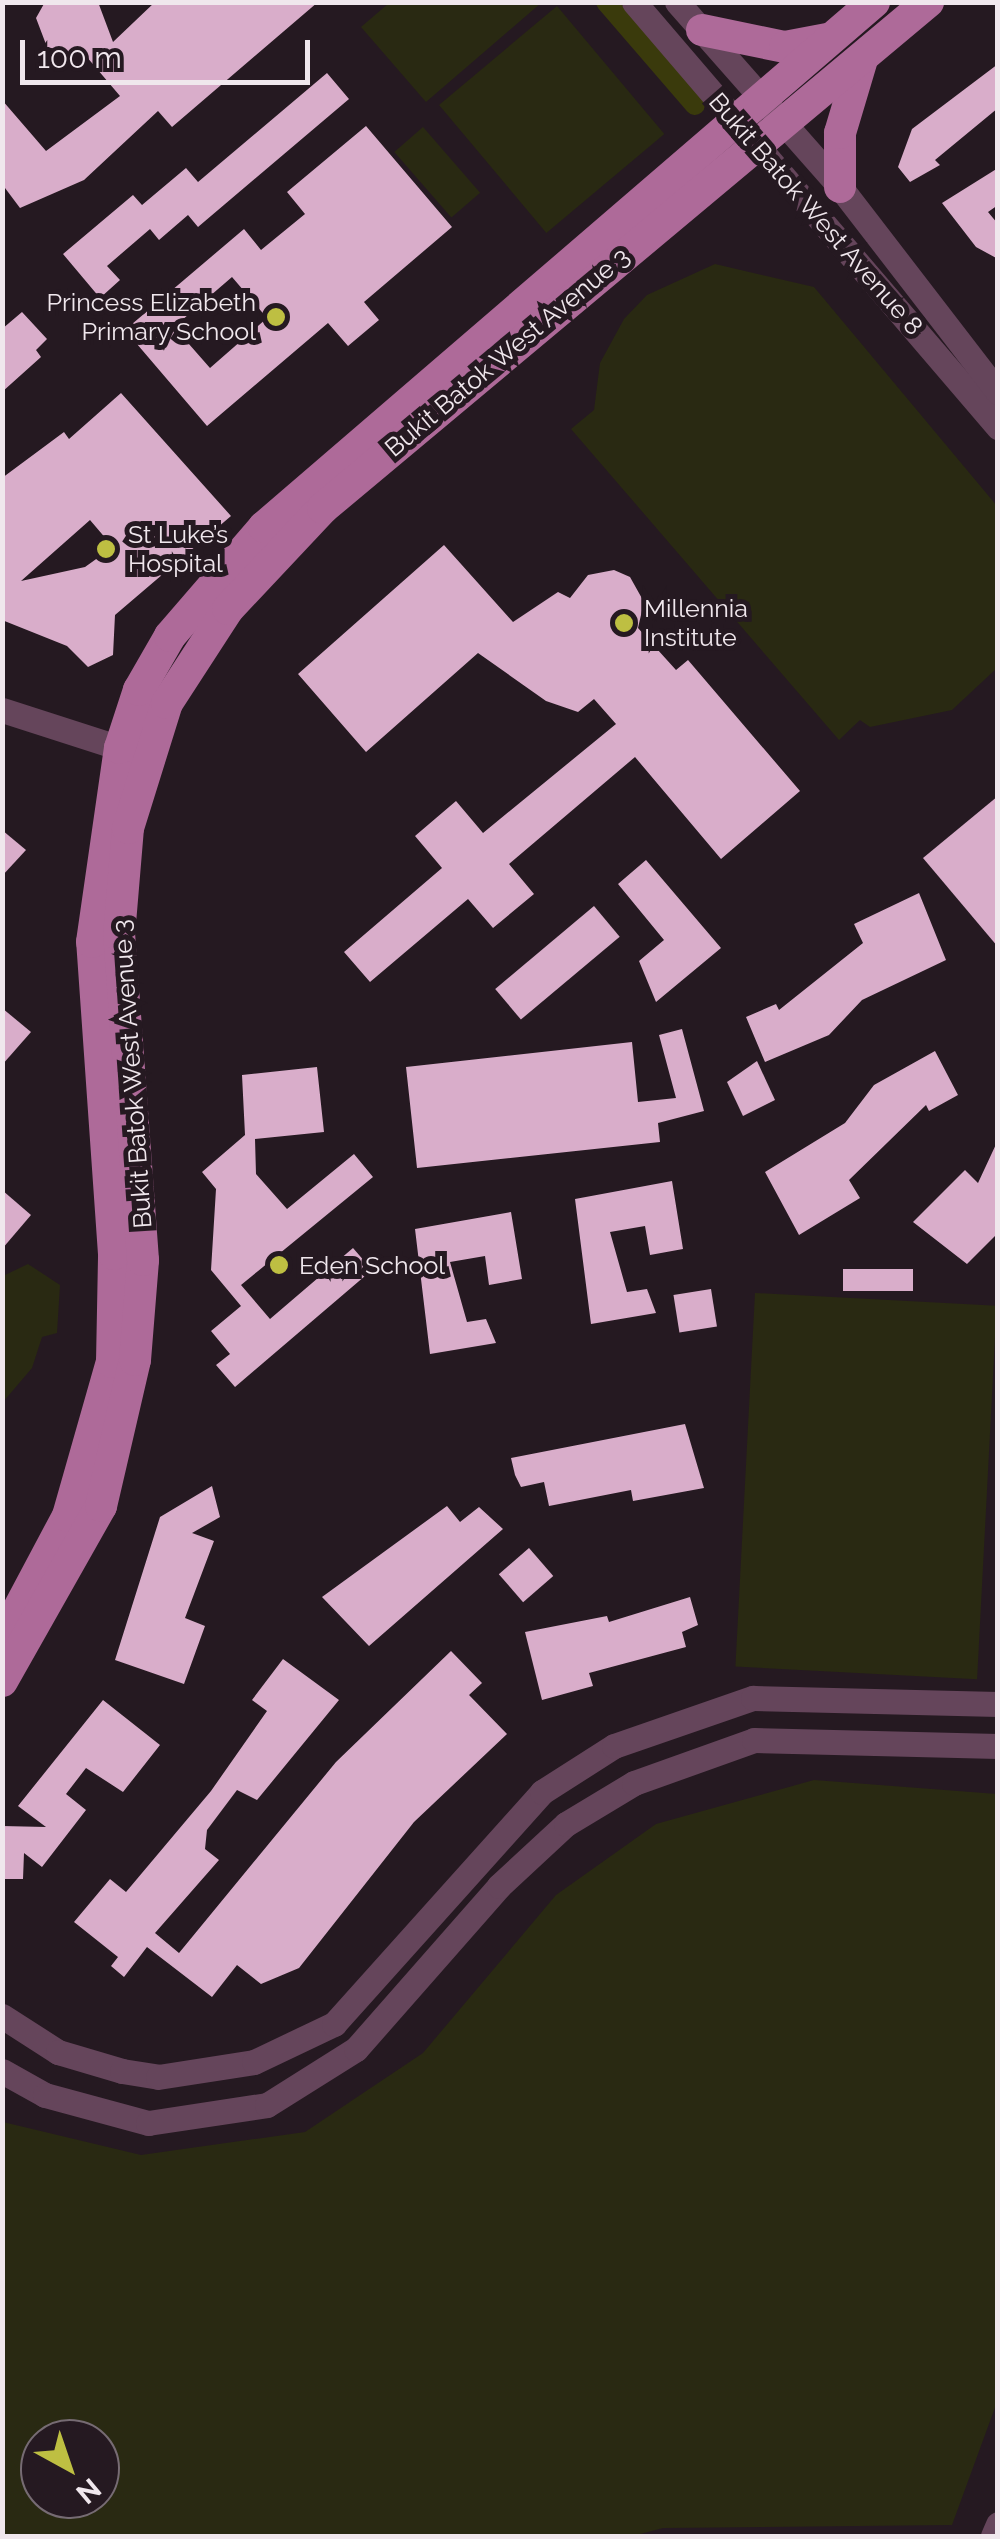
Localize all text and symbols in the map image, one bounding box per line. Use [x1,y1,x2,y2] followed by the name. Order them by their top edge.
[25,20,315,82] scale bar
[37,40,122,75] text: 100 m
[702,86,930,342] street label: Bukit Batok West Avenue 8
[378,240,636,464] street label: Bukit Batok West Avenue 3
[47,288,256,347] place label: Princess Elizabeth Primary School
[265,306,287,328] marker: Princess Elizabeth Primary School
[128,520,228,579] place label: St Luke’s Hospital
[93,536,119,562] marker: St Luke’s Hospital
[644,594,748,653] place label: Millennia Institute
[613,612,635,634] marker: Millennia Institute
[106,918,158,1230] street label: Bukit Batok West Avenue 3
[299,1250,445,1280] place label: Eden School
[268,1254,290,1276] marker: Eden School
[20,2419,120,2519] north arrow
[70,2471,107,2510] text: N

